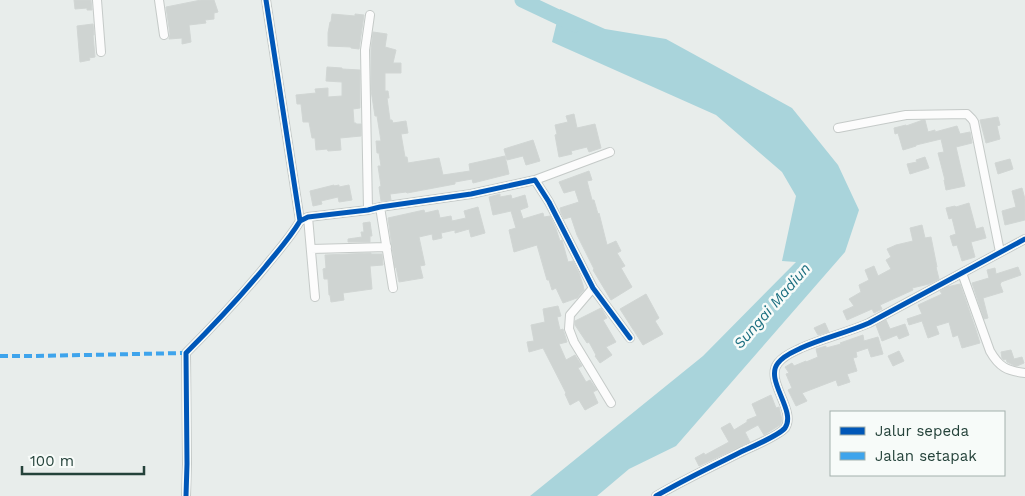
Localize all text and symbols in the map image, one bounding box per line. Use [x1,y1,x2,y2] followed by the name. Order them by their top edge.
[730,260,814,352] water label: Sungai Madiun
[830,411,1005,476] legend
[875,422,969,440] text: Jalur sepeda
[22,444,145,476] scale bar
[875,447,977,465] text: Jalan setapak
[30,452,74,470] text: 100 m

